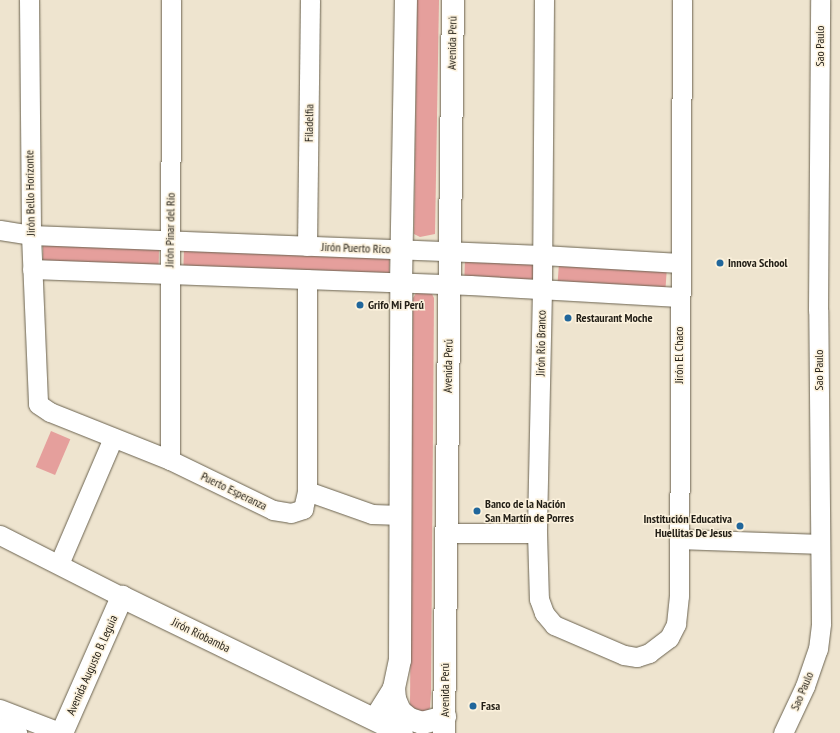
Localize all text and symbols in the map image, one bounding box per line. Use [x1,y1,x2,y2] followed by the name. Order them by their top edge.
[444,16,460,70] street label: Avenida Perú
[813,26,827,66] street label: Sao Paulo
[301,104,317,142] street label: Filadelfia
[22,150,38,236] street label: Jirón Bello Horizonte
[162,193,178,267] street label: Jirón Pinar del Río
[321,240,391,256] street label: Jirón Puerto Rico
[728,256,788,270] place label: Innova School
[715,258,725,268] marker: Innova School
[368,298,424,312] place label: Grifo Mi Perú
[355,300,365,310] marker: Grifo Mi Perú
[533,310,549,376] street label: Jirón Río Branco
[576,311,653,325] place label: Restaurant Moche
[563,313,573,323] marker: Restaurant Moche
[672,326,686,384] street label: Jirón El Chaco
[440,339,456,393] street label: Avenida Perú
[812,350,826,390] street label: Sao Paulo
[199,469,269,513] street label: Puerto Esperanza
[485,497,574,525] place label: Banco de la Nación San Martín de Porres
[472,506,482,516] marker: Banco de la Nación San Martín de Porres
[643,512,732,540] place label: Institución Educativa Huellitas De Jesus
[735,521,745,531] marker: Institución Educativa Huellitas De Jesus
[63,612,121,718] street label: Avenida Augusto B. Leguia
[169,615,233,655] street label: Jirón Riobamba
[438,663,452,717] street label: Avenida Perú
[787,669,817,713] street label: Sao Paulo
[481,699,500,713] place label: Fasa
[468,701,478,711] marker: Fasa

